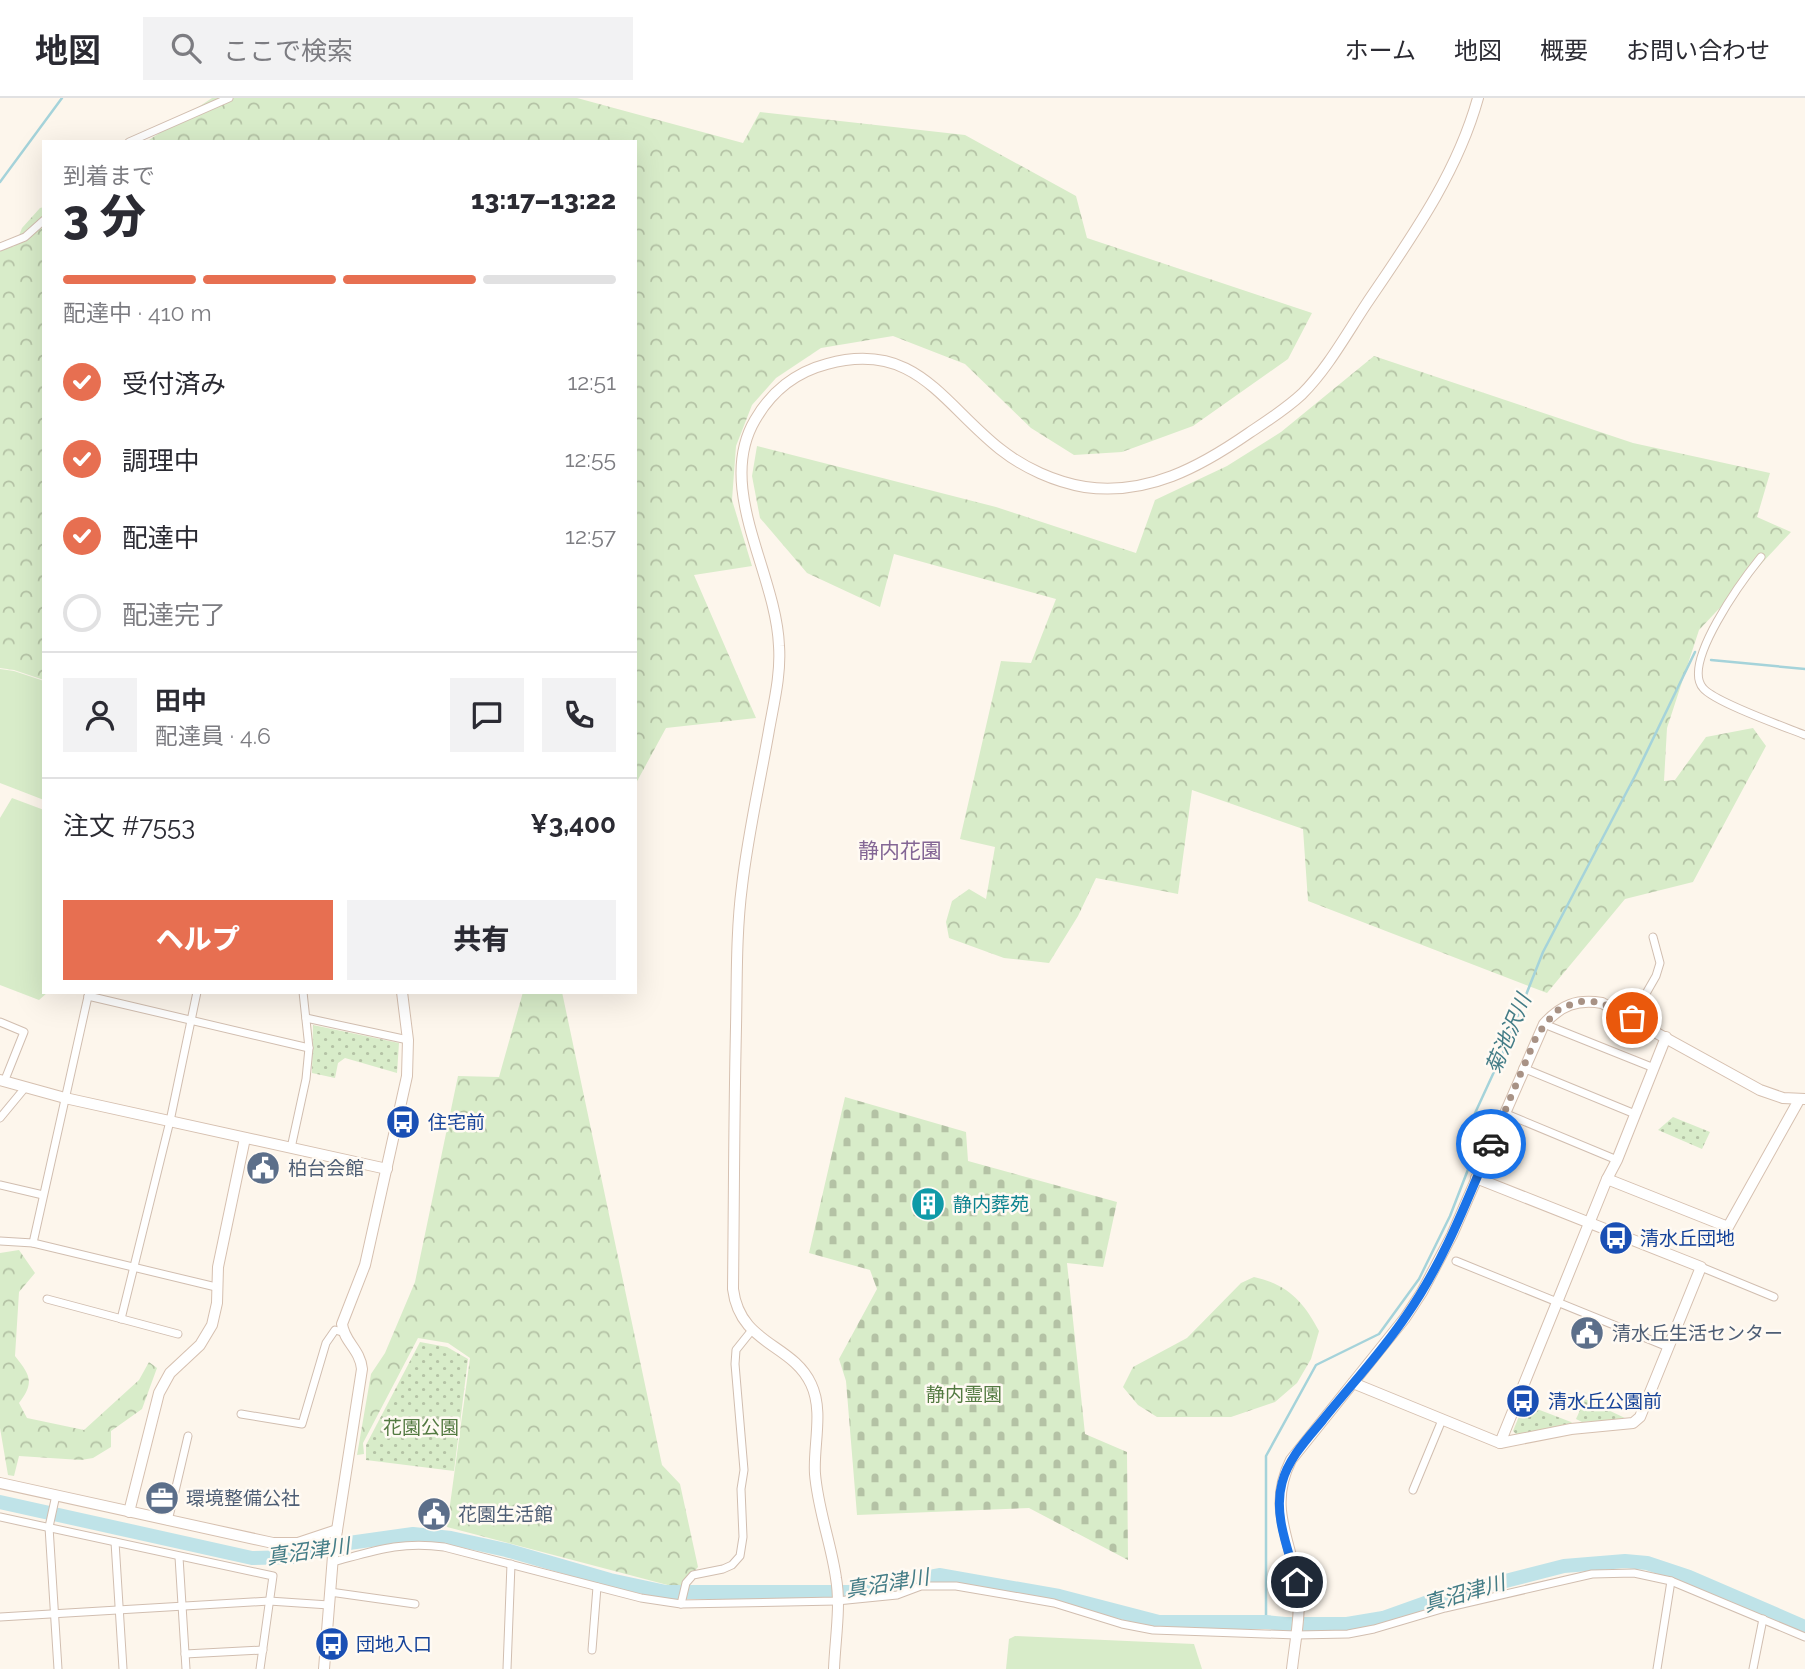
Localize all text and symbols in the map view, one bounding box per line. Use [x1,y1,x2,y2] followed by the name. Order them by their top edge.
[143,17,633,80] search box
[167,29,205,67] icon: search
[35,31,101,70] text: 地図
[223,36,353,66] text: ここで検索
[1345,36,1416,65] text: ホーム
[1454,36,1502,65] text: 地図
[1540,36,1588,65] text: 概要
[1626,36,1770,65] text: お問い合わせ
[63,162,155,189] text: 到着まで
[471,185,616,215] text: 13:17–13:22
[63,190,146,244] text: 3 分
[63,299,212,326] text: 配達中 · 410 m
[63,363,101,401] icon: check
[567,368,616,395] text: 12:51
[122,369,226,399] text: 受付済み
[63,440,101,478] icon: check
[565,445,616,472] text: 12:55
[122,446,200,476] text: 調理中
[63,517,101,555] icon: check
[565,522,616,549] text: 12:57
[122,523,200,553] text: 配達中
[122,600,226,630] text: 配達完了
[63,678,137,752] button: person
[450,678,524,752] button: chat
[542,678,616,752] button: phone
[155,686,207,716] text: 田中
[155,722,271,749] text: 配達員 · 4.6
[530,809,616,839] text: ¥3,400
[63,811,195,841] text: 注文 #7553
[858,838,942,863] district label: 静内花園
[63,900,333,980] button: ヘルプ
[347,900,616,980] button: 共有
[1602,988,1662,1048] pin
[1480,989,1537,1078] water label: 菊池沢川
[1613,999,1651,1037] icon: bag
[384,1103,422,1141] bus stop icon: 住宅前
[1456,1109,1526,1179] courier
[428,1111,485,1133] place label: 住宅前
[1472,1125,1510,1163] icon: car
[244,1149,282,1187] public building icon: 柏台会館
[288,1157,364,1179] place label: 柏台会館
[909,1185,947,1223] building icon: 静内葬苑
[953,1193,1029,1215] place label: 静内葬苑
[1597,1219,1635,1257] bus stop icon: 清水丘団地
[1640,1227,1735,1249] place label: 清水丘団地
[1568,1314,1606,1352] public building icon: 清水丘生活センター
[1612,1322,1783,1344] place label: 清水丘生活センター
[1504,1382,1542,1420] bus stop icon: 清水丘公園前
[926,1383,1002,1405] park label: 静内霊園
[1548,1390,1662,1412] place label: 清水丘公園前
[383,1416,459,1438] park label: 花園公園
[143,1479,181,1517] office icon: 環境整備公社
[186,1487,300,1509] place label: 環境整備公社
[415,1495,453,1533] public building icon: 花園生活館
[458,1503,553,1525] place label: 花園生活館
[265,1532,353,1569] water label: 真沼津川
[1267,1552,1327,1612] pin
[1278,1563,1316,1601] icon: home
[844,1564,932,1602] water label: 真沼津川
[1420,1569,1510,1617] water label: 真沼津川
[313,1625,351,1663] bus stop icon: 団地入口
[356,1633,432,1655] place label: 団地入口

